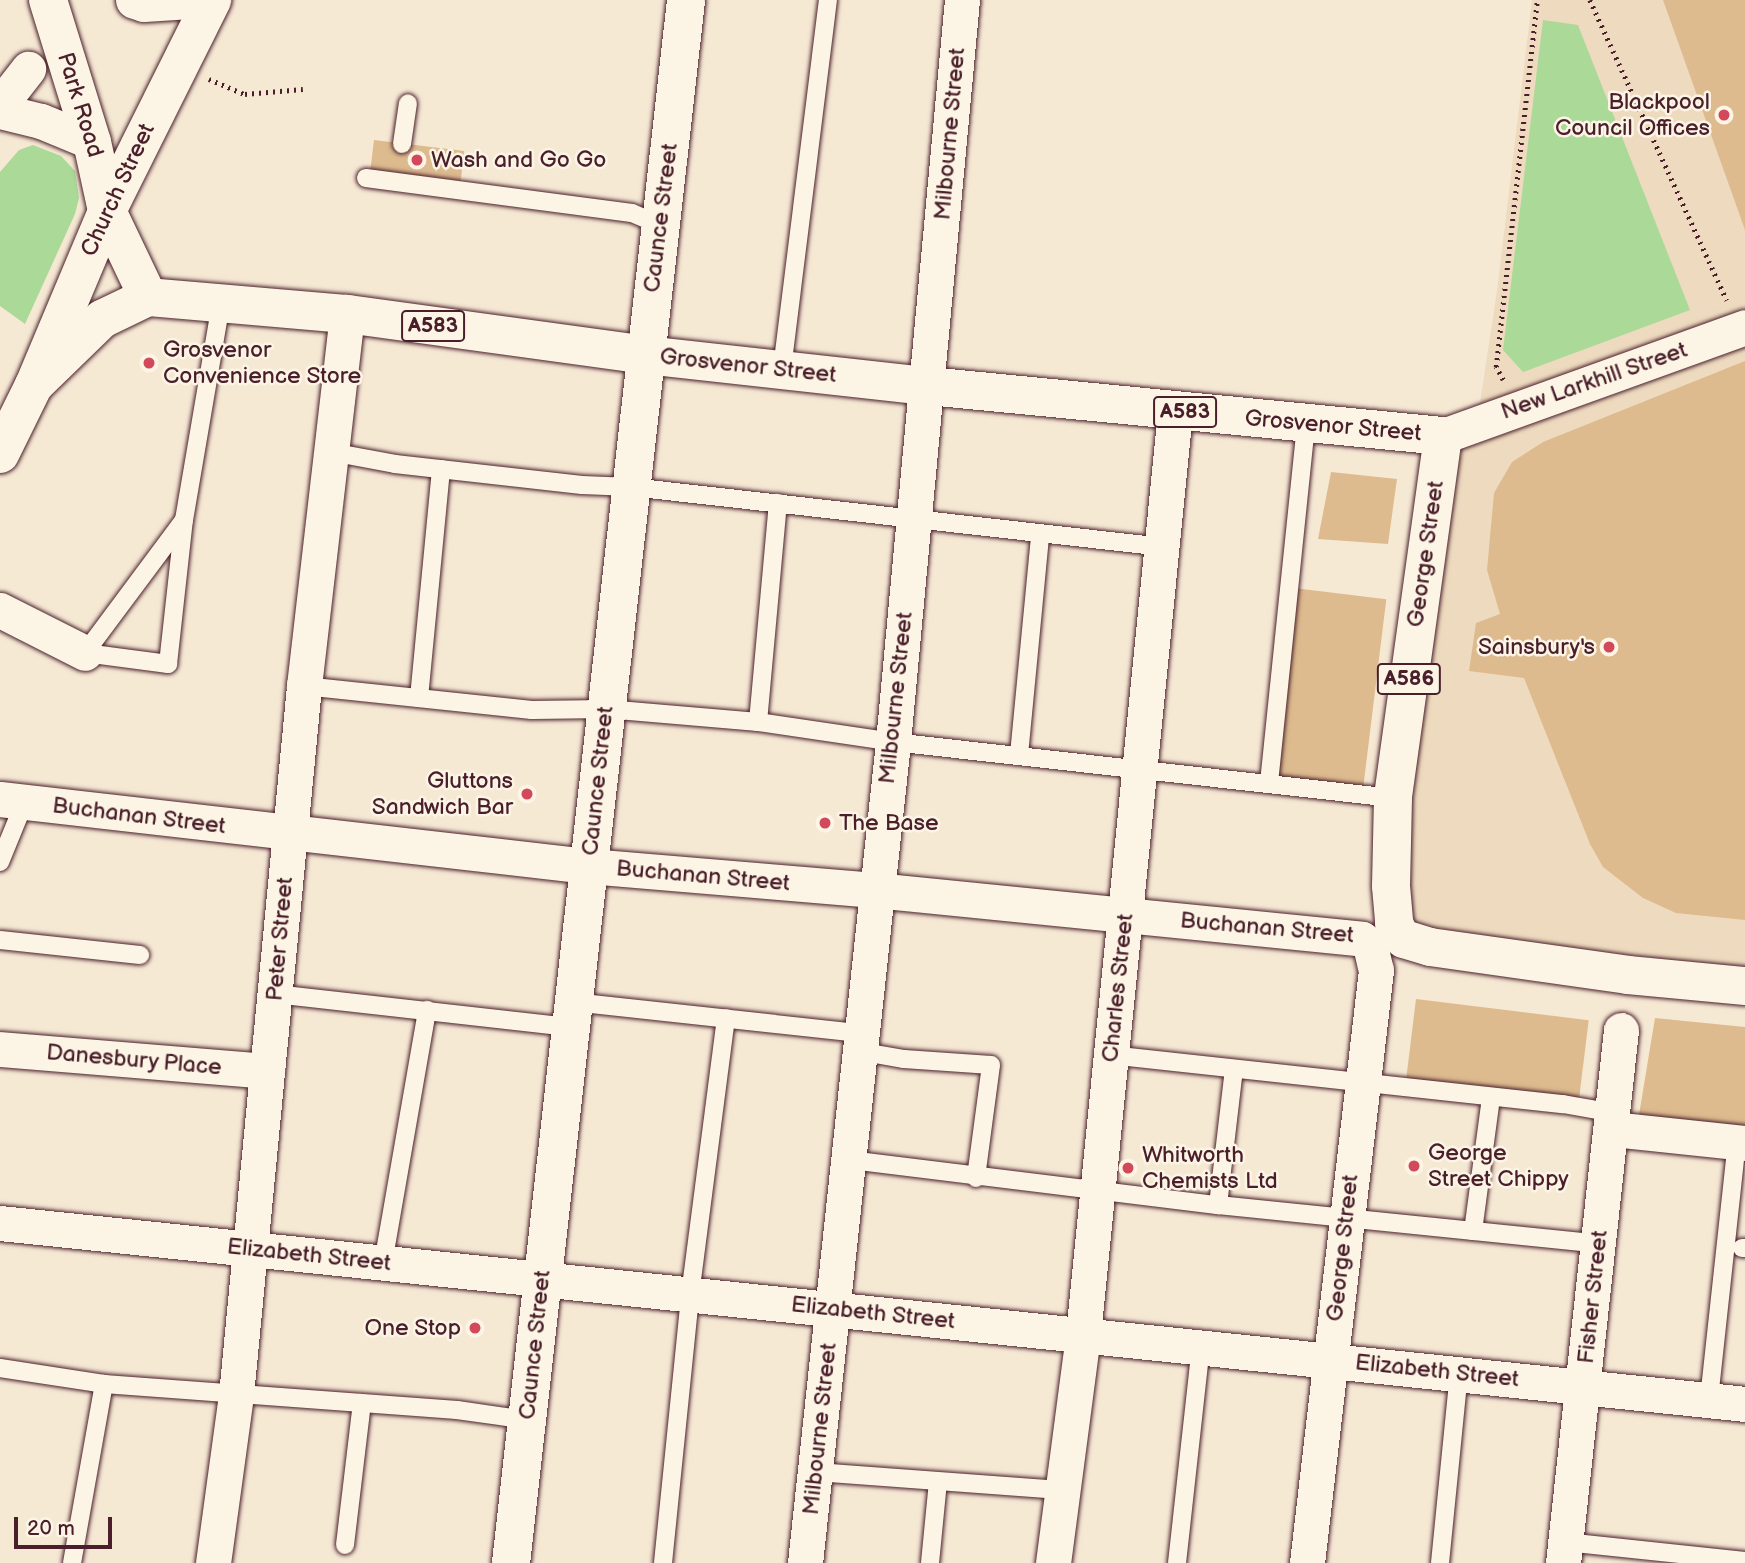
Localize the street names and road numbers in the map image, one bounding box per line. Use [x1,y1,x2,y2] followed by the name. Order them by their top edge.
[929,47,971,221] street label: Milbourne Street
[51,49,109,161] street label: Park Road
[75,119,161,261] street label: Church Street
[638,142,684,294] street label: Caunce Street
[400,308,466,344] road number: A583
[1497,336,1691,426] street label: New Larkhill Street
[658,343,838,389] street label: Grosvenor Street
[1152,394,1218,430] road number: A583
[1243,405,1423,447] street label: Grosvenor Street
[1402,479,1450,629] street label: George Street
[873,610,919,786] street label: Milbourne Street
[1376,662,1442,696] road number: A586
[576,705,620,857] street label: Caunce Street
[51,792,227,840] street label: Buchanan Street
[615,855,791,897] street label: Buchanan Street
[261,876,299,1002] street label: Peter Street
[1179,907,1355,949] street label: Buchanan Street
[1096,912,1140,1064] street label: Charles Street
[44,1039,224,1081] street label: Danesbury Place
[1322,1173,1364,1323] street label: George Street
[1572,1229,1614,1365] street label: Fisher Street
[225,1233,393,1277] street label: Elizabeth Street
[513,1269,557,1421] street label: Caunce Street
[789,1291,957,1335] street label: Elizabeth Street
[797,1341,843,1517] street label: Milbourne Street
[1353,1349,1521,1393] street label: Elizabeth Street

